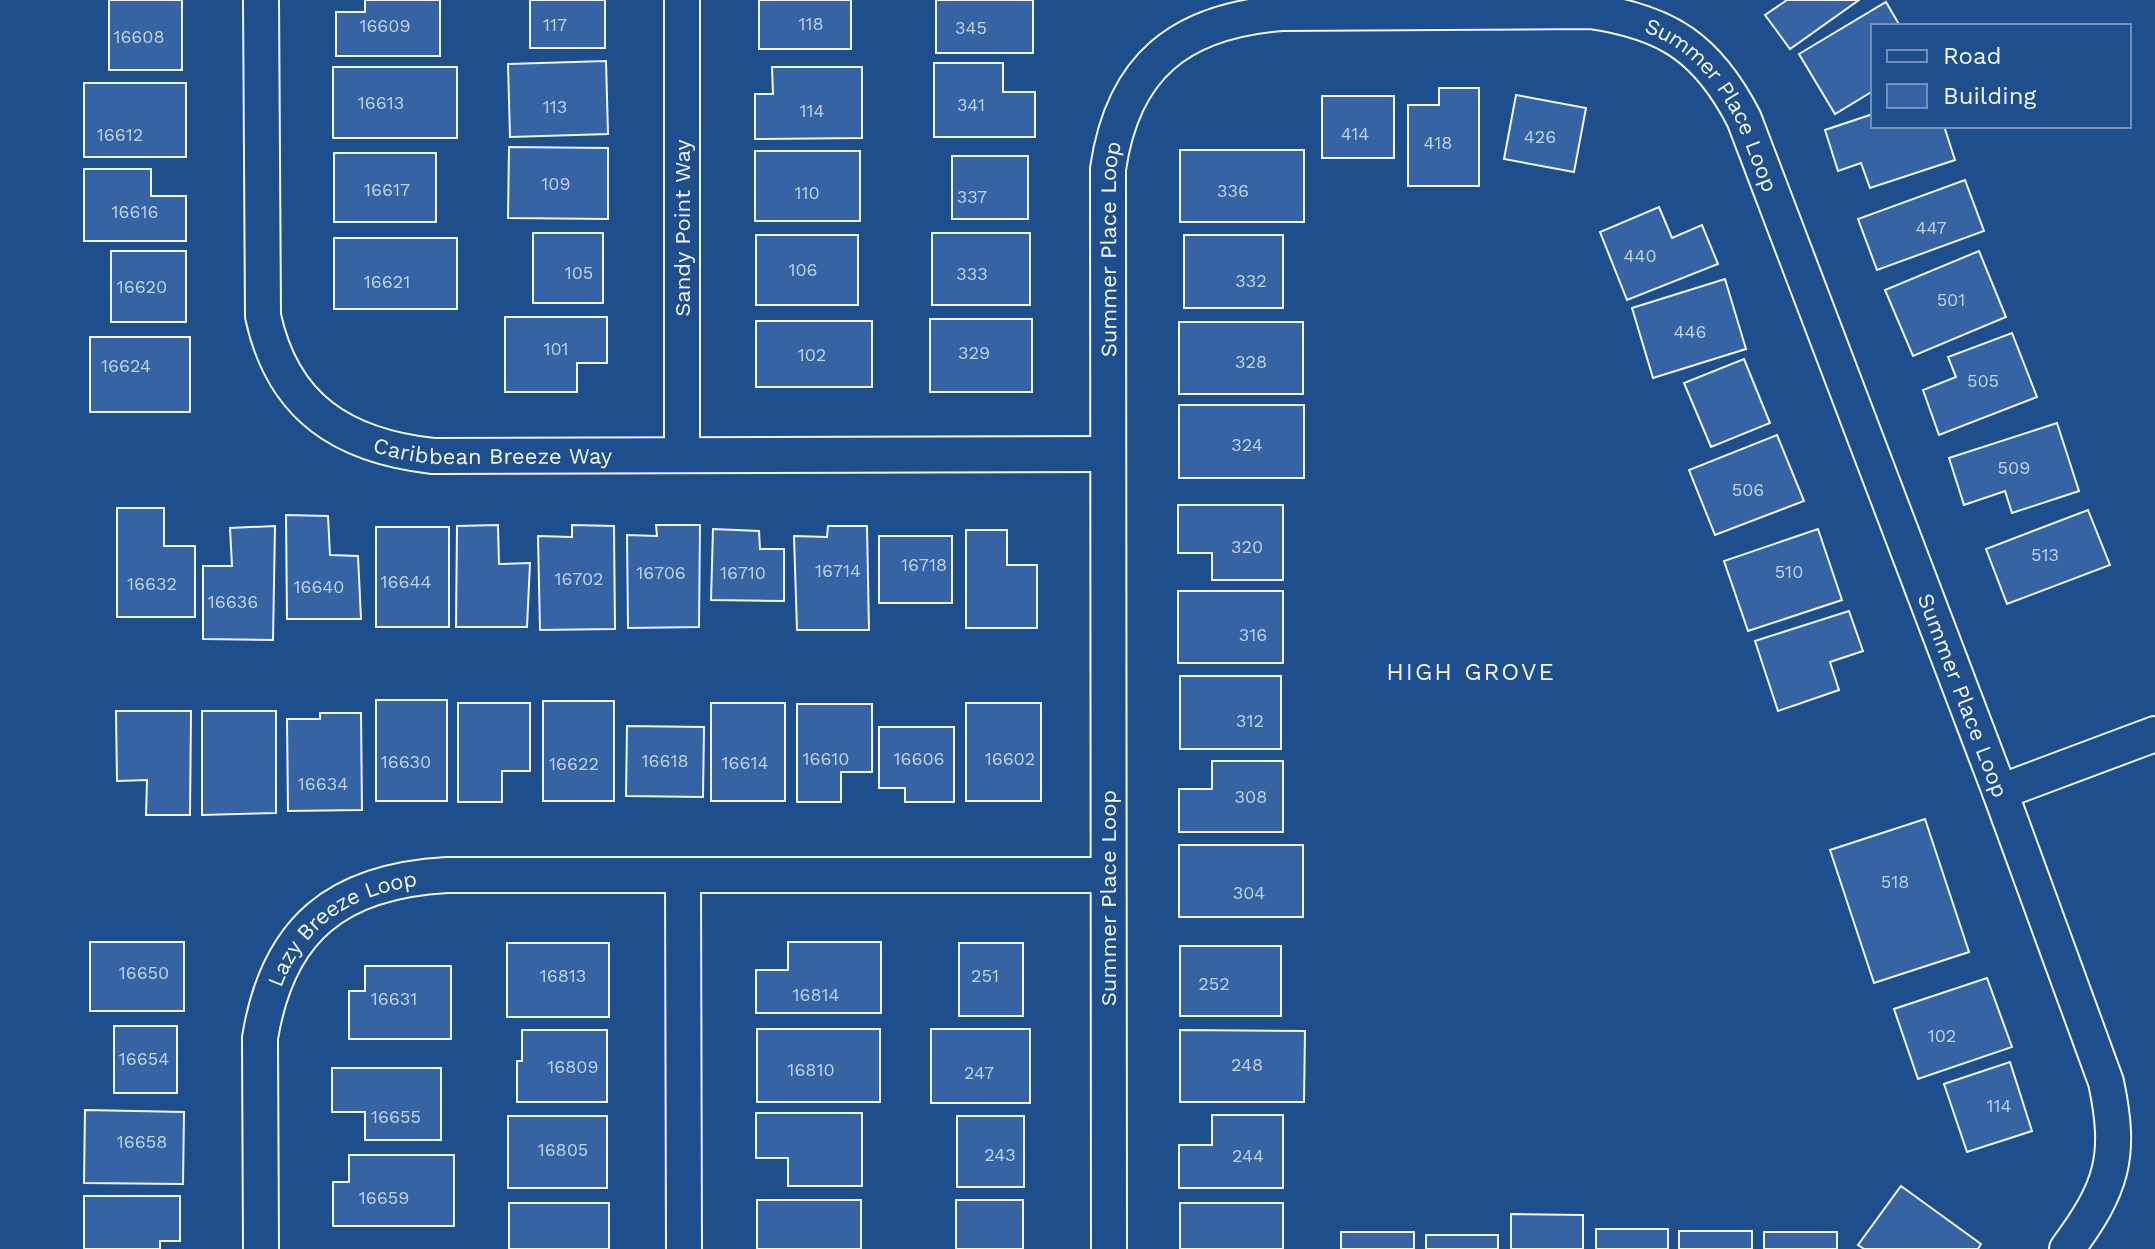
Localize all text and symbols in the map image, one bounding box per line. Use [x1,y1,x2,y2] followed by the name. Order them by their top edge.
[798,13,824,34] house number: 118
[1642,13,1783,195] street label: Summer Place Loop
[543,14,567,35] house number: 117
[359,15,411,36] house number: 16609
[955,17,987,38] house number: 345
[1871,24,2131,128] legend
[113,26,165,47] house number: 16608
[1943,42,2002,70] text: Road
[1943,82,2036,110] text: Building
[358,92,404,113] house number: 16613
[957,94,985,115] house number: 341
[543,96,567,117] house number: 113
[799,100,825,121] house number: 114
[1341,123,1369,144] house number: 414
[97,124,143,145] house number: 16612
[1524,126,1556,147] house number: 426
[1424,132,1452,153] house number: 418
[670,139,695,317] street label: Sandy Point Way
[1096,139,1126,357] street label: Summer Place Loop
[541,173,571,194] house number: 109
[364,179,410,200] house number: 16617
[1217,180,1249,201] house number: 336
[794,182,820,203] house number: 110
[957,186,987,207] house number: 337
[112,201,158,222] house number: 16616
[1915,217,1947,238] house number: 447
[1623,245,1657,266] house number: 440
[788,259,818,280] house number: 106
[565,262,593,283] house number: 105
[956,263,988,284] house number: 333
[1235,270,1267,291] house number: 332
[364,271,410,292] house number: 16621
[117,276,167,297] house number: 16620
[1937,289,1965,310] house number: 501
[1674,321,1706,342] house number: 446
[543,338,569,359] house number: 101
[958,342,990,363] house number: 329
[798,344,826,365] house number: 102
[1235,351,1267,372] house number: 328
[101,355,151,376] house number: 16624
[1967,370,1999,391] house number: 505
[370,432,613,469] street label: Caribbean Breeze Way
[1231,434,1263,455] house number: 324
[1998,457,2030,478] house number: 509
[1732,479,1764,500] house number: 506
[1231,536,1263,557] house number: 320
[2031,544,2059,565] house number: 513
[901,554,947,575] house number: 16718
[815,560,861,581] house number: 16714
[1775,561,1803,582] house number: 510
[636,562,686,583] house number: 16706
[720,562,766,583] house number: 16710
[554,568,604,589] house number: 16702
[381,571,431,592] house number: 16644
[127,573,177,594] house number: 16632
[293,576,345,597] house number: 16640
[1913,590,2013,801] street label: Summer Place Loop
[208,591,258,612] house number: 16636
[1239,624,1267,645] house number: 316
[1386,658,1556,686] district label: HIGH GROVE
[1236,710,1264,731] house number: 312
[802,748,850,769] house number: 16610
[893,748,945,769] house number: 16606
[985,748,1035,769] house number: 16602
[641,750,689,771] house number: 16618
[381,751,431,772] house number: 16630
[722,752,768,773] house number: 16614
[549,753,599,774] house number: 16622
[298,773,348,794] house number: 16634
[1235,786,1267,807] house number: 308
[1096,790,1121,1006] street label: Summer Place Loop
[262,866,419,990] street label: Lazy Breeze Loop
[1881,871,1909,892] house number: 518
[1233,882,1265,903] house number: 304
[119,962,169,983] house number: 16650
[540,965,586,986] house number: 16813
[971,965,999,986] house number: 251
[1198,973,1230,994] house number: 252
[792,984,840,1005] house number: 16814
[371,988,417,1009] house number: 16631
[1928,1025,1956,1046] house number: 102
[119,1048,169,1069] house number: 16654
[1231,1054,1263,1075] house number: 248
[547,1056,599,1077] house number: 16809
[787,1059,835,1080] house number: 16810
[964,1062,994,1083] house number: 247
[1986,1095,2012,1116] house number: 114
[371,1106,421,1127] house number: 16655
[117,1131,167,1152] house number: 16658
[538,1139,588,1160] house number: 16805
[984,1144,1016,1165] house number: 243
[1232,1145,1264,1166] house number: 244
[359,1187,409,1208] house number: 16659

